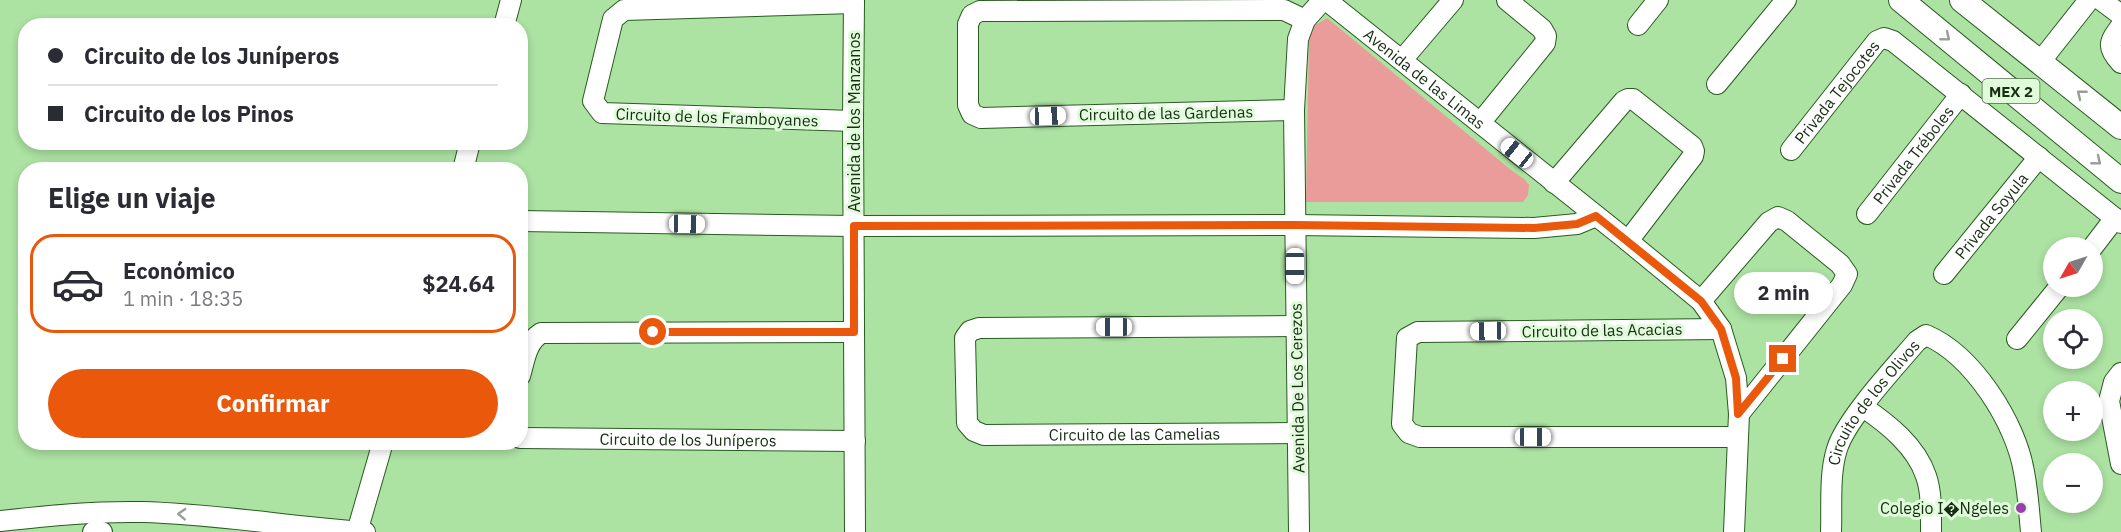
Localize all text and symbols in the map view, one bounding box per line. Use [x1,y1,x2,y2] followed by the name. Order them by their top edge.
[1360,24,1489,133] street label: Avenida de las Limas
[1939,30,1950,41] one-way arrow
[844,32,864,212] street label: Avenida de los Manzanos
[1790,36,1884,148] street label: Privada Tejocotes
[84,41,339,70] text: Circuito de los Juníperos
[1982,79,2040,103] road number: MEX 2
[2076,91,2087,102] one-way arrow
[84,99,294,128] text: Circuito de los Pinos
[1079,101,1253,125] street label: Circuito de las Gardenas
[1869,102,1958,208] street label: Privada Tréboles
[615,103,819,131] street label: Circuito de los Framboyanes
[1030,106,1066,126] car
[1497,135,1537,171] car
[2090,154,2101,165] one-way arrow
[1950,168,2033,263] street label: Privada Soyula
[48,180,216,215] text: Elige un viaje
[669,215,705,233] car
[2043,237,2103,297] north arrow
[2043,237,2103,513] map controls
[1286,248,1304,284] car
[123,256,235,285] text: Económico
[51,257,105,311] icon: car
[422,269,495,298] text: $24.64
[1734,272,1832,314] callout: 2 min
[1757,279,1810,306] text: 2 min
[123,285,243,312] text: 1 min · 18:35
[1286,303,1308,473] street label: Avenida De Los Cerezos
[2043,309,2103,369] button: locate
[639,318,666,345] route start
[1096,318,1132,336] car
[1521,319,1683,341] street label: Circuito de las Acacias
[1470,322,1506,340] car
[1823,335,1924,467] street label: Circuito de los Olivos
[1769,345,1796,372] route end
[48,369,498,438] button: Confirmar
[2043,381,2103,441] button: +
[1049,423,1220,445] street label: Circuito de las Camelias
[1515,428,1551,446] car
[599,429,777,450] street label: Circuito de los Juníperos
[2043,453,2103,513] button: −
[1880,498,2009,518] place label: Colegio I�Ngeles
[2014,501,2028,515] marker: Colegio I�Ngeles
[177,508,186,521] one-way arrow

